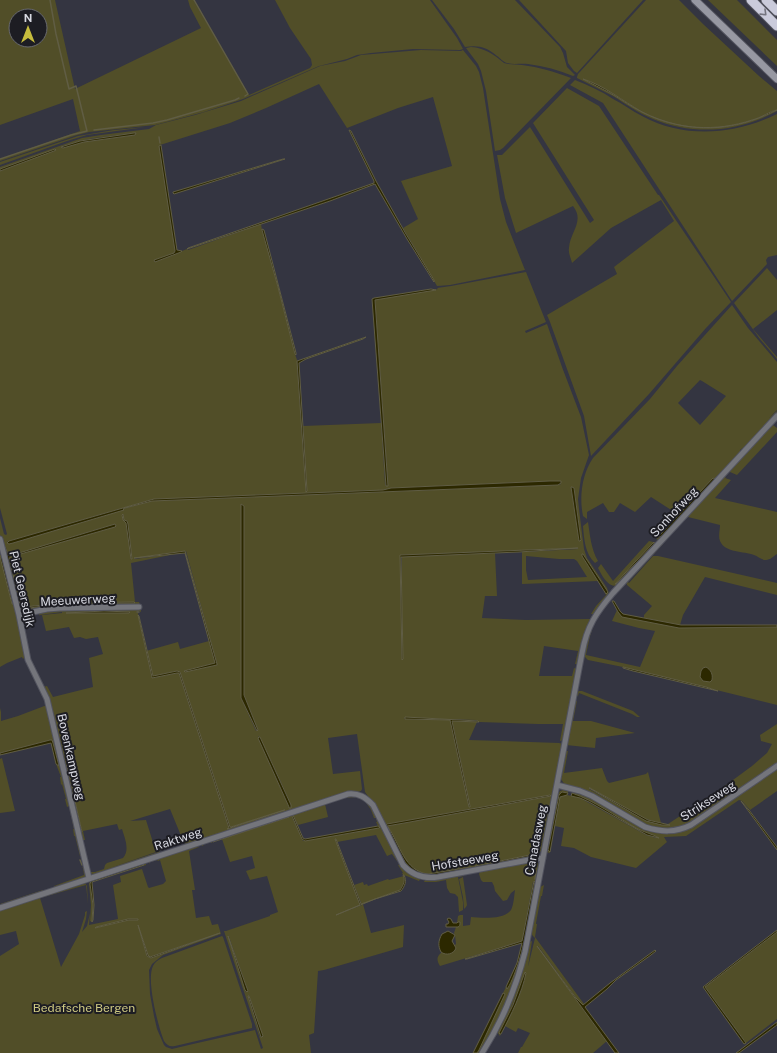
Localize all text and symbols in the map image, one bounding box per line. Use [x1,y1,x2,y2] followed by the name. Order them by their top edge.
[8,8,48,48] north arrow
[759,8,767,16] one-way arrow
[24,12,32,24] text: N
[647,484,701,540] street label: Sonhofweg
[6,549,38,629] street label: Piet Geersdijk
[40,591,116,609] street label: Meeuwerweg
[54,712,88,802] street label: Bovenkampweg
[678,778,738,824] street label: Strikseweg
[522,804,550,876] street label: Canadasweg
[152,825,204,853] street label: Raktweg
[430,848,500,874] street label: Hofsteeweg
[33,1001,135,1015] park label: Bedafsche Bergen

